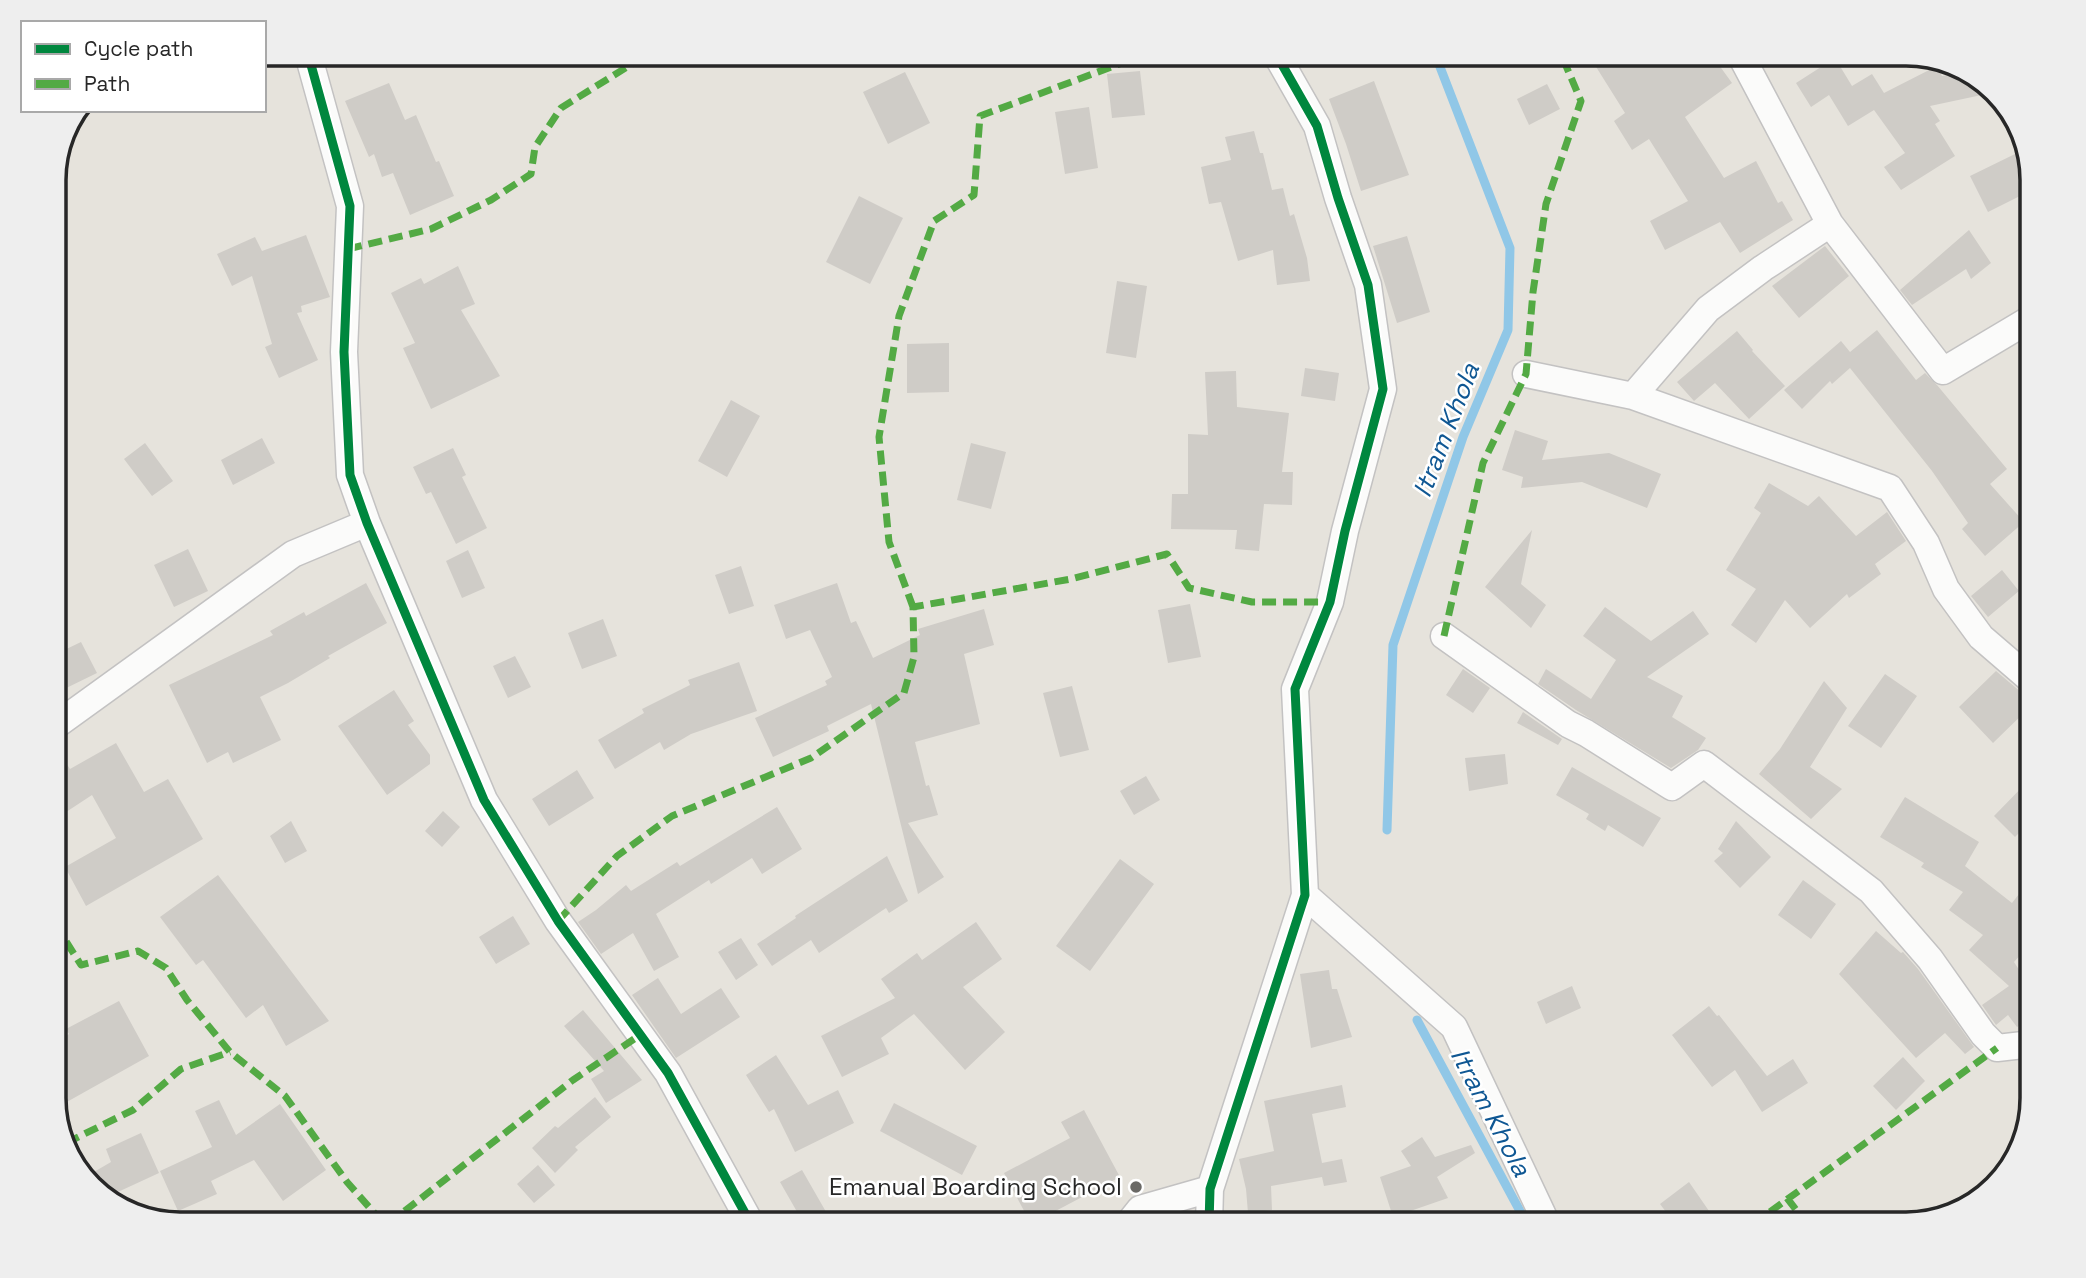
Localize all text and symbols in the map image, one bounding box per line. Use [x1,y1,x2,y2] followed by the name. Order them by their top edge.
[21,21,266,112] legend
[84,35,193,62] text: Cycle path
[84,70,130,97] text: Path
[1405,357,1487,502] water label: Itram Khola
[1443,1042,1540,1183] water label: Itram Khola
[829,1171,1122,1202] place label: Emanual Boarding School
[1128,1179,1144,1195] marker: Emanual Boarding School

